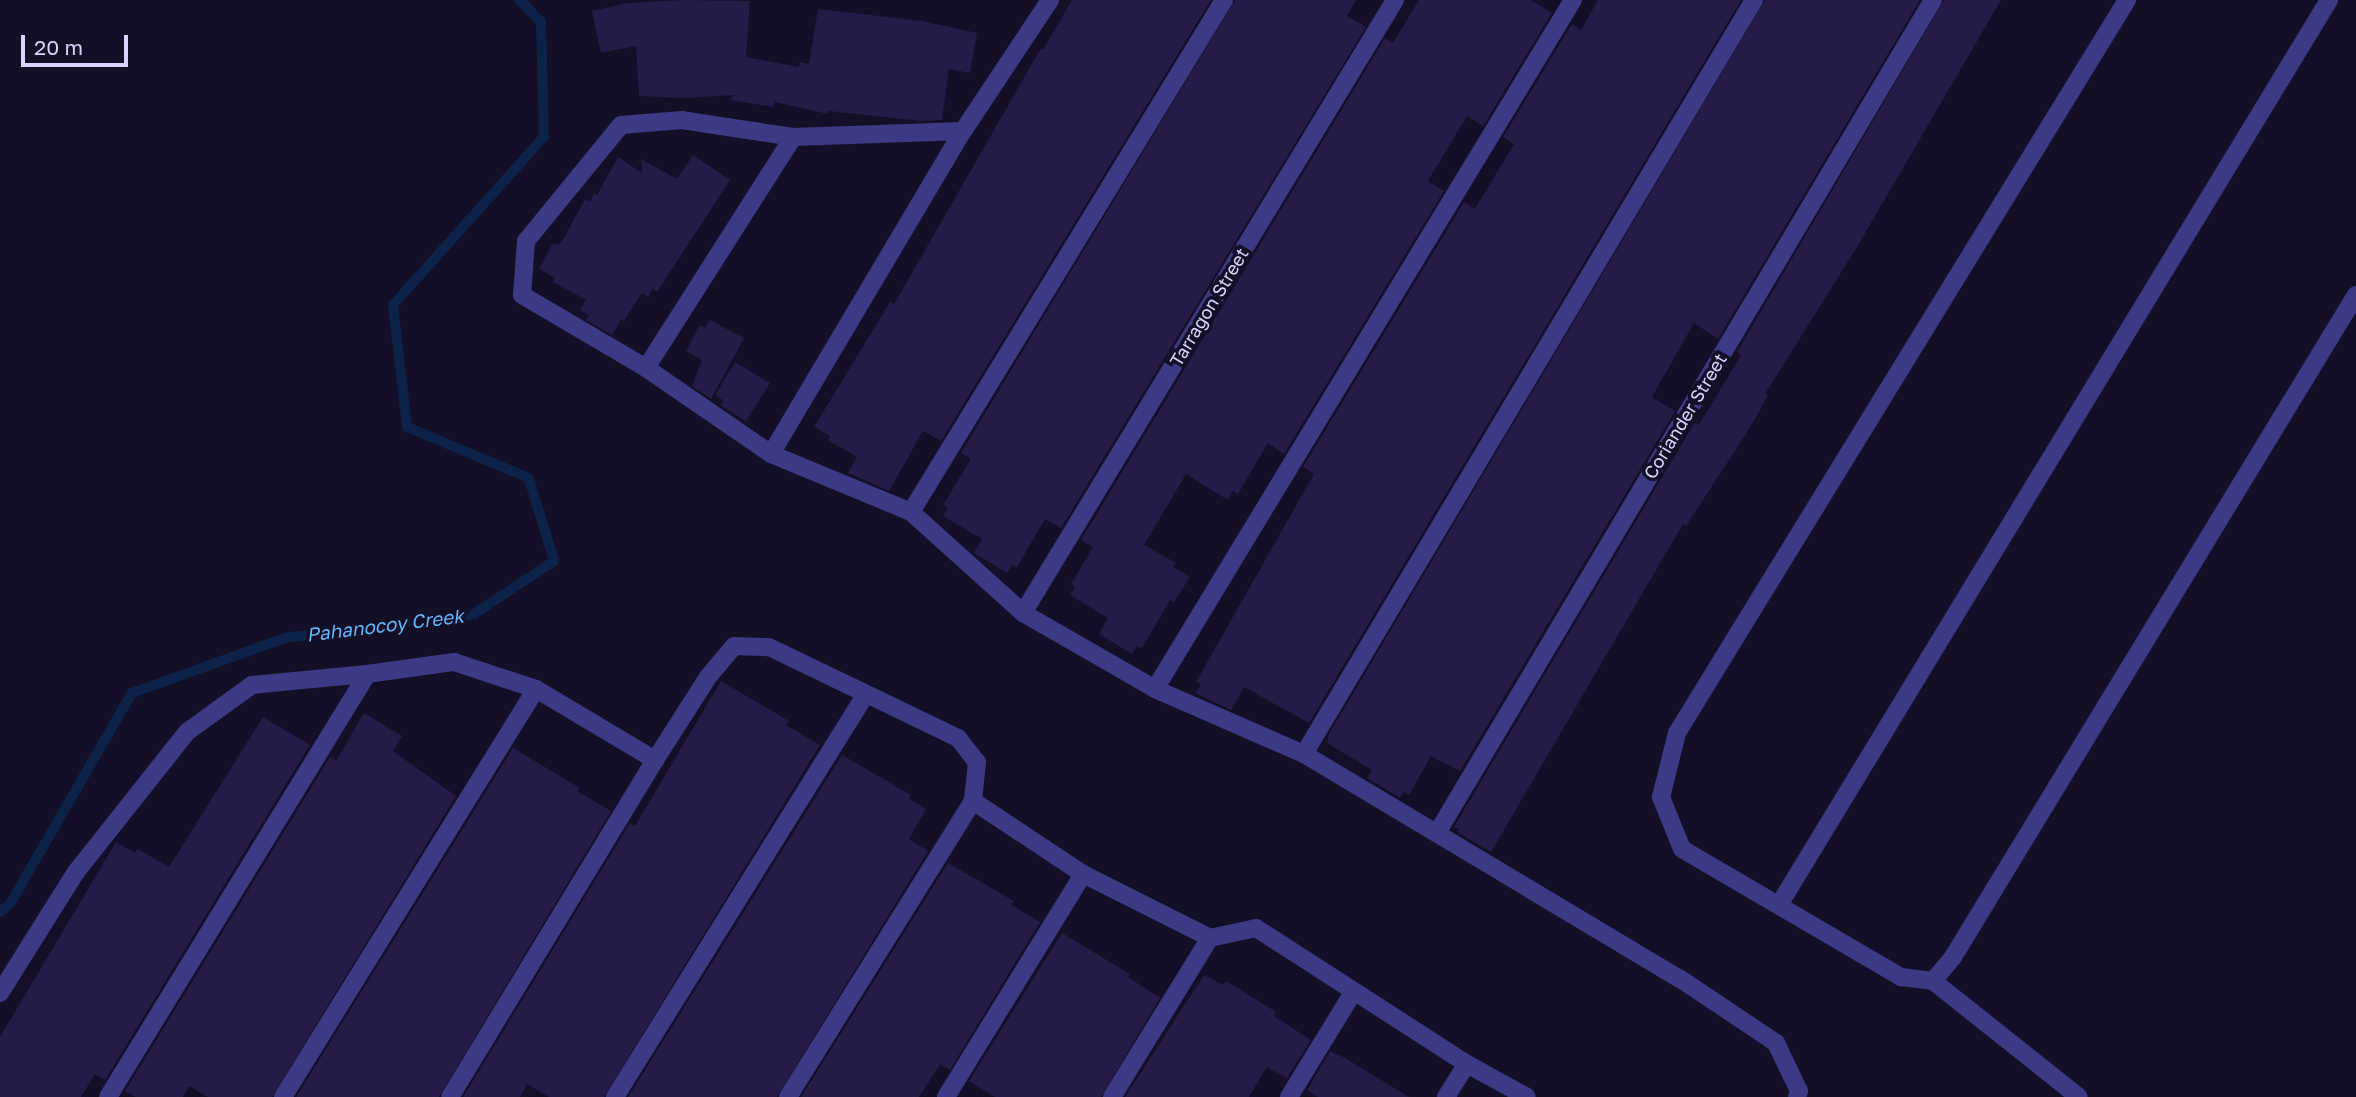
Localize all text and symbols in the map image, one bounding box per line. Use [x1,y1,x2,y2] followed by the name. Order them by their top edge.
[24,21,131,65] scale bar
[34,34,83,60] text: 20 m
[1165,244,1253,370] street label: Tarragon Street
[1639,349,1731,483] street label: Coriander Street
[305,604,465,646] water label: Pahanocoy Creek

